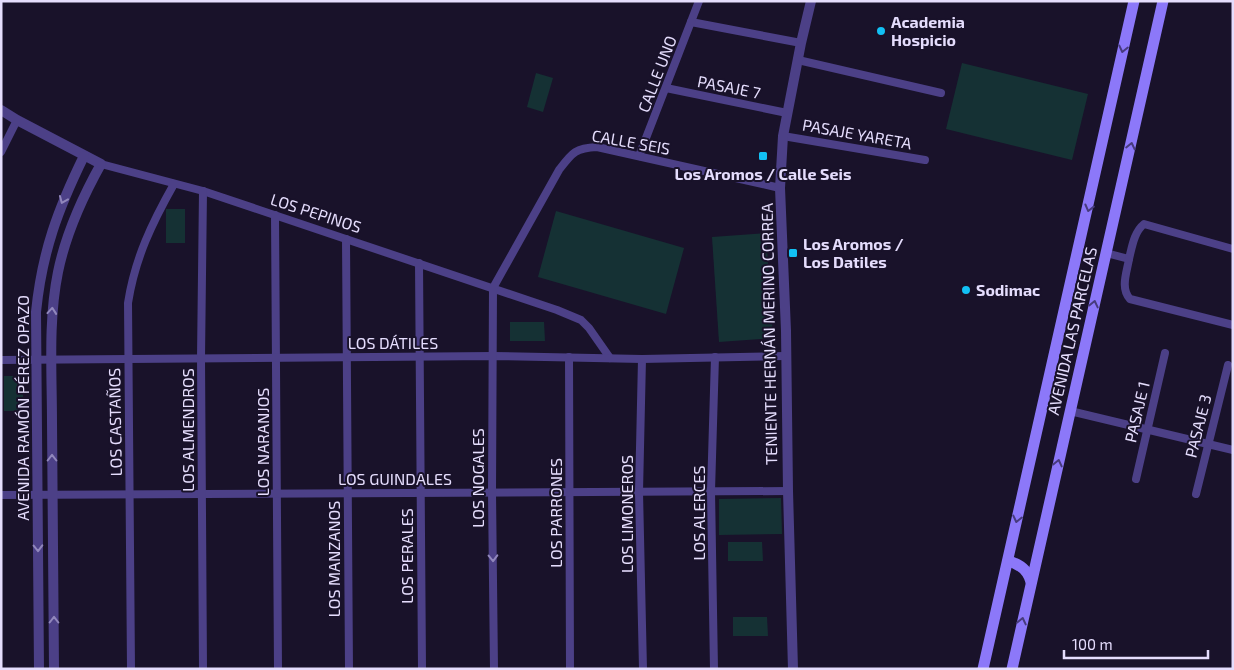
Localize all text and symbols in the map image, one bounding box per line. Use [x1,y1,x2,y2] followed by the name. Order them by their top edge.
[891,12,965,49] place label: Academia Hospicio
[875,25,887,37] marker: Academia Hospicio
[633,33,680,115] street label: CALLE UNO
[1119,44,1129,53] one-way arrow
[696,71,762,102] street label: PASAJE 7
[801,115,913,152] street label: PASAJE YARETA
[590,125,672,158] street label: CALLE SEIS
[1125,141,1136,150] one-way arrow
[757,150,769,162] marker: Los Aromos / Calle Seis
[675,164,851,183] place label: Los Aromos / Calle Seis
[268,189,364,236] street label: LOS PEPINOS
[58,195,69,204] one-way arrow
[757,203,780,465] street label: TENIENTE HERNÁN MERINO CORREA
[1084,203,1095,212] one-way arrow
[803,234,904,271] place label: Los Aromos / Los Datiles
[1043,245,1100,417] street label: AVENIDA LAS PARCELAS
[787,247,799,259] marker: Los Aromos / Los Datiles
[976,280,1040,299] place label: Sodimac
[960,284,972,296] marker: Sodimac
[13,295,32,521] street label: AVENIDA RAMÓN PÉREZ OPAZO
[1089,300,1099,309] one-way arrow
[47,306,58,314] one-way arrow
[348,333,438,352] street label: LOS DÁTILES
[104,368,125,476] street label: LOS CASTAÑOS
[178,368,197,492] street label: LOS ALMENDROS
[1120,379,1153,444] street label: PASAJE 1
[253,388,272,496] street label: LOS NARANJOS
[1180,392,1215,460] street label: PASAJE 3
[468,428,487,528] street label: LOS NOGALES
[47,453,57,461] one-way arrow
[617,455,636,573] street label: LOS LIMONEROS
[546,458,565,568] street label: LOS PARRONES
[1052,458,1063,467] one-way arrow
[689,466,708,560] street label: LOS ALERCES
[338,469,452,488] street label: LOS GUINDALES
[324,501,343,617] street label: LOS MANZANOS
[397,508,416,604] street label: LOS PERALES
[1012,515,1023,524] one-way arrow
[32,545,43,553] one-way arrow
[487,555,498,563] one-way arrow
[48,616,59,624] one-way arrow
[1016,617,1027,626] one-way arrow
[1064,628,1208,660] scale bar
[1072,635,1113,653] text: 100 m

